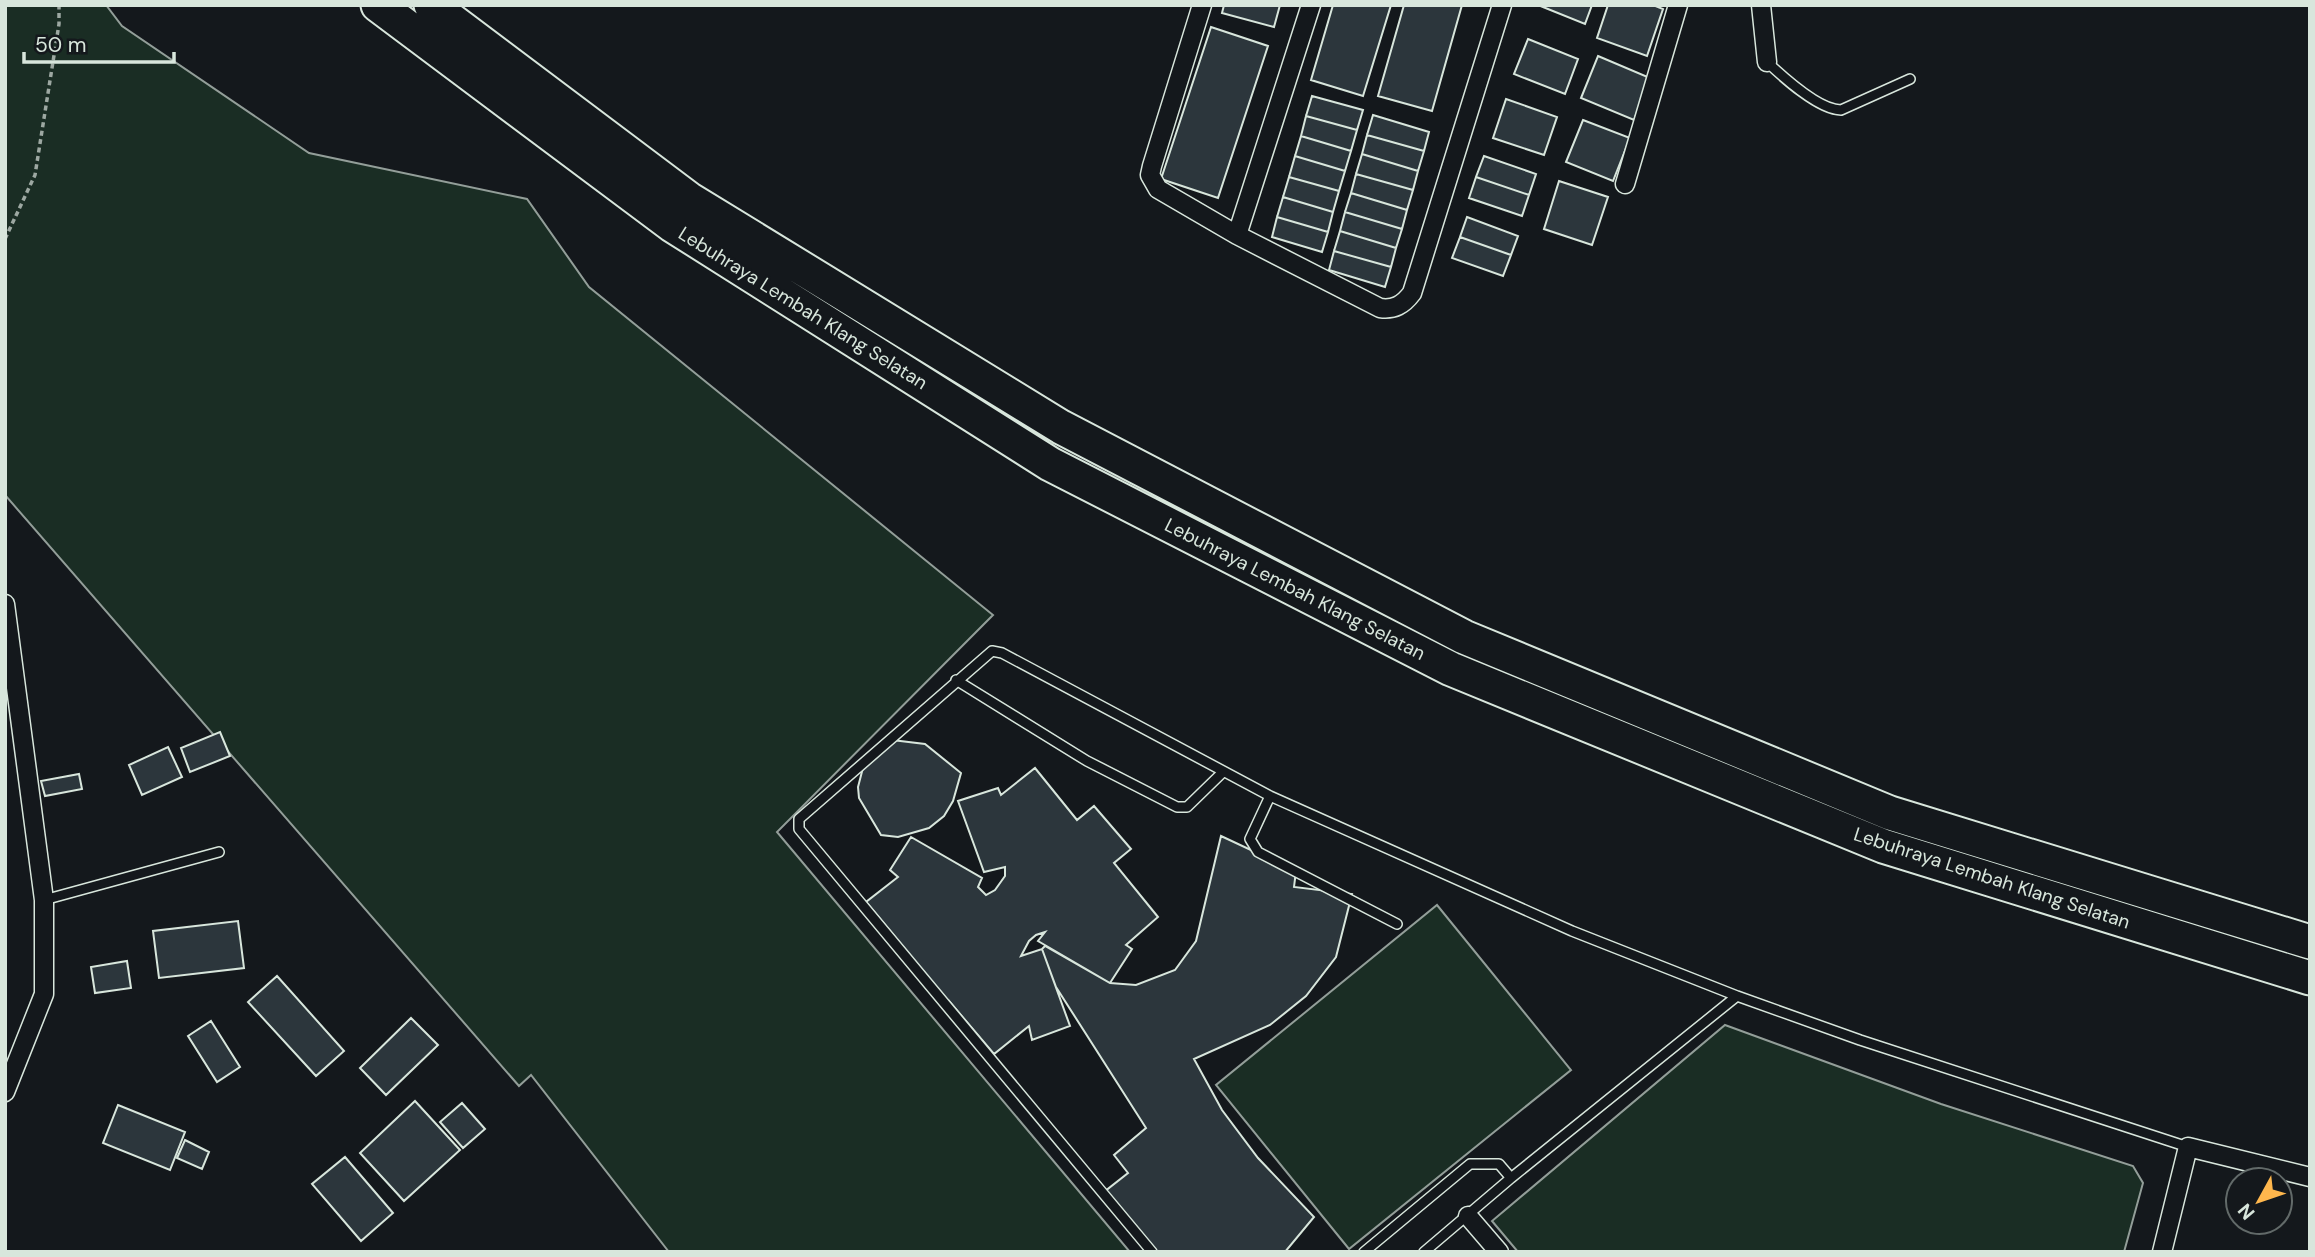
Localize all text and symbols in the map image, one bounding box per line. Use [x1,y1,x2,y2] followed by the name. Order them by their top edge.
[24,21,175,65] scale bar
[35,31,86,59] text: 50 m
[674,221,932,395] street label: Lebuhraya Lembah Klang Selatan
[1161,512,1429,666] street label: Lebuhraya Lembah Klang Selatan
[1851,821,2133,935] street label: Lebuhraya Lembah Klang Selatan
[2224,1166,2294,1236] north arrow
[2232,1198,2260,1225] text: N

